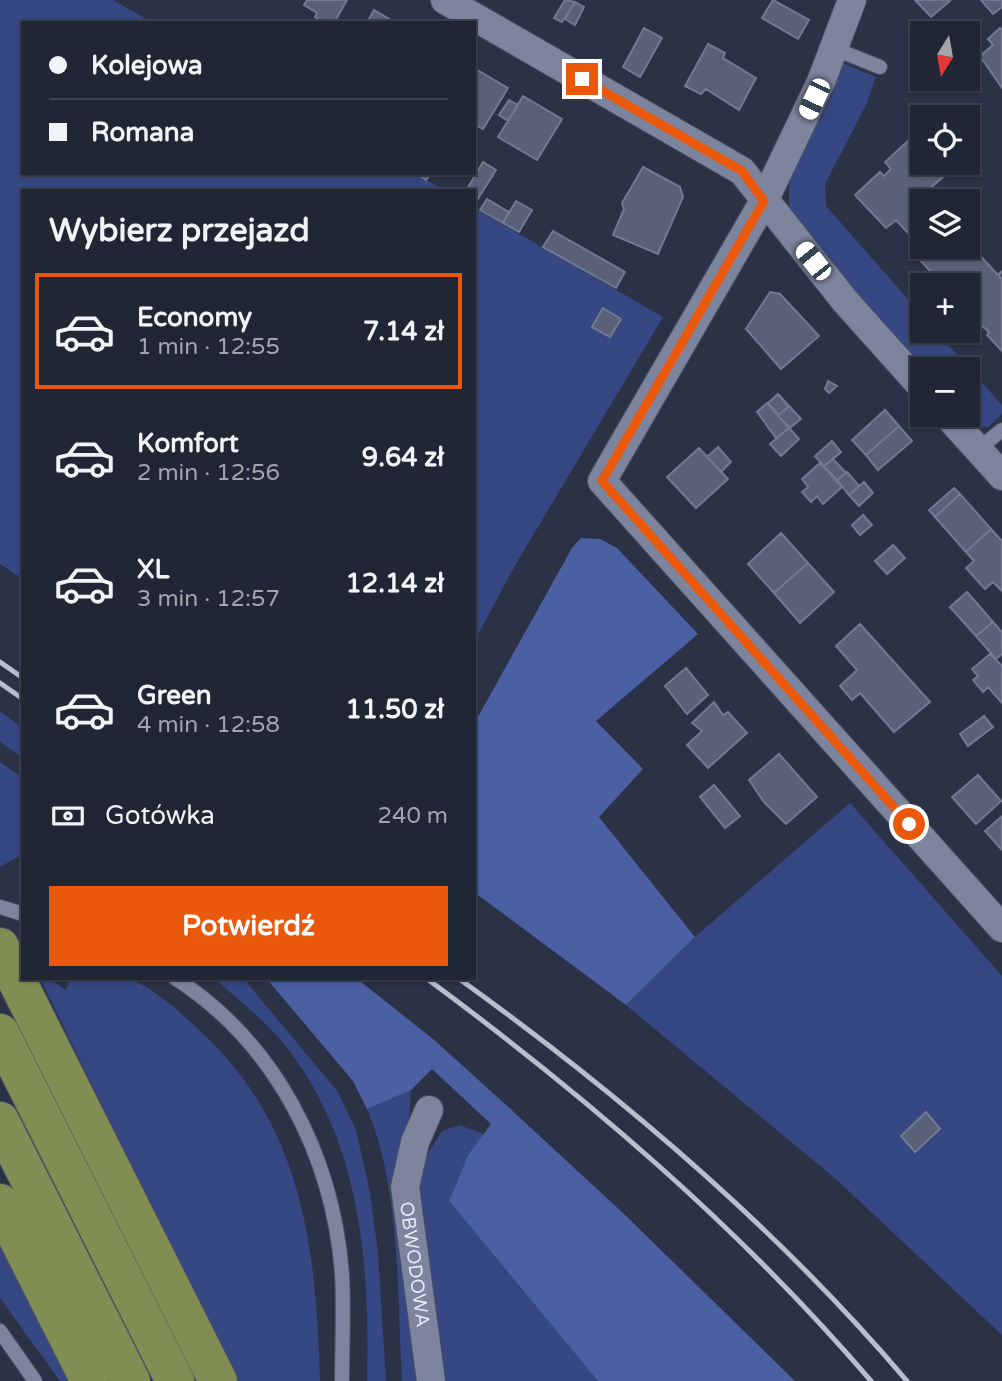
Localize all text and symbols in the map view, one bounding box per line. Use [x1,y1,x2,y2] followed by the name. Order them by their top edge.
[910,21,980,91] north arrow
[910,21,980,427] map controls
[91,50,203,81] text: Kolejowa
[566,63,598,95] route end
[796,76,833,122] car
[910,105,980,175] button: locate
[91,117,194,148] text: Romana
[910,189,980,259] button: layers
[49,212,310,250] text: Wybierz przejazd
[792,238,835,284] car
[910,273,980,343] button: +
[53,300,116,363] icon: car
[137,302,252,333] text: Economy
[363,316,444,347] text: 7.14 zł
[137,333,280,361] text: 1 min · 12:55
[910,357,980,427] button: −
[53,426,116,489] icon: car
[137,428,239,459] text: Komfort
[362,442,444,473] text: 9.64 zł
[137,459,280,487] text: 2 min · 12:56
[53,552,116,615] icon: car
[137,554,169,585] text: XL
[345,568,444,599] text: 12.14 zł
[137,585,280,613] text: 3 min · 12:57
[53,678,116,741] icon: car
[137,680,212,711] text: Green
[345,694,444,725] text: 11.50 zł
[137,711,280,739] text: 4 min · 12:58
[49,797,87,835] icon: cash
[105,800,215,831] text: Gotówka
[378,802,448,830] text: 240 m
[893,808,925,840] route start
[49,886,448,966] button: Potwierdź
[395,1200,434,1329] street label: OBWODOWA

